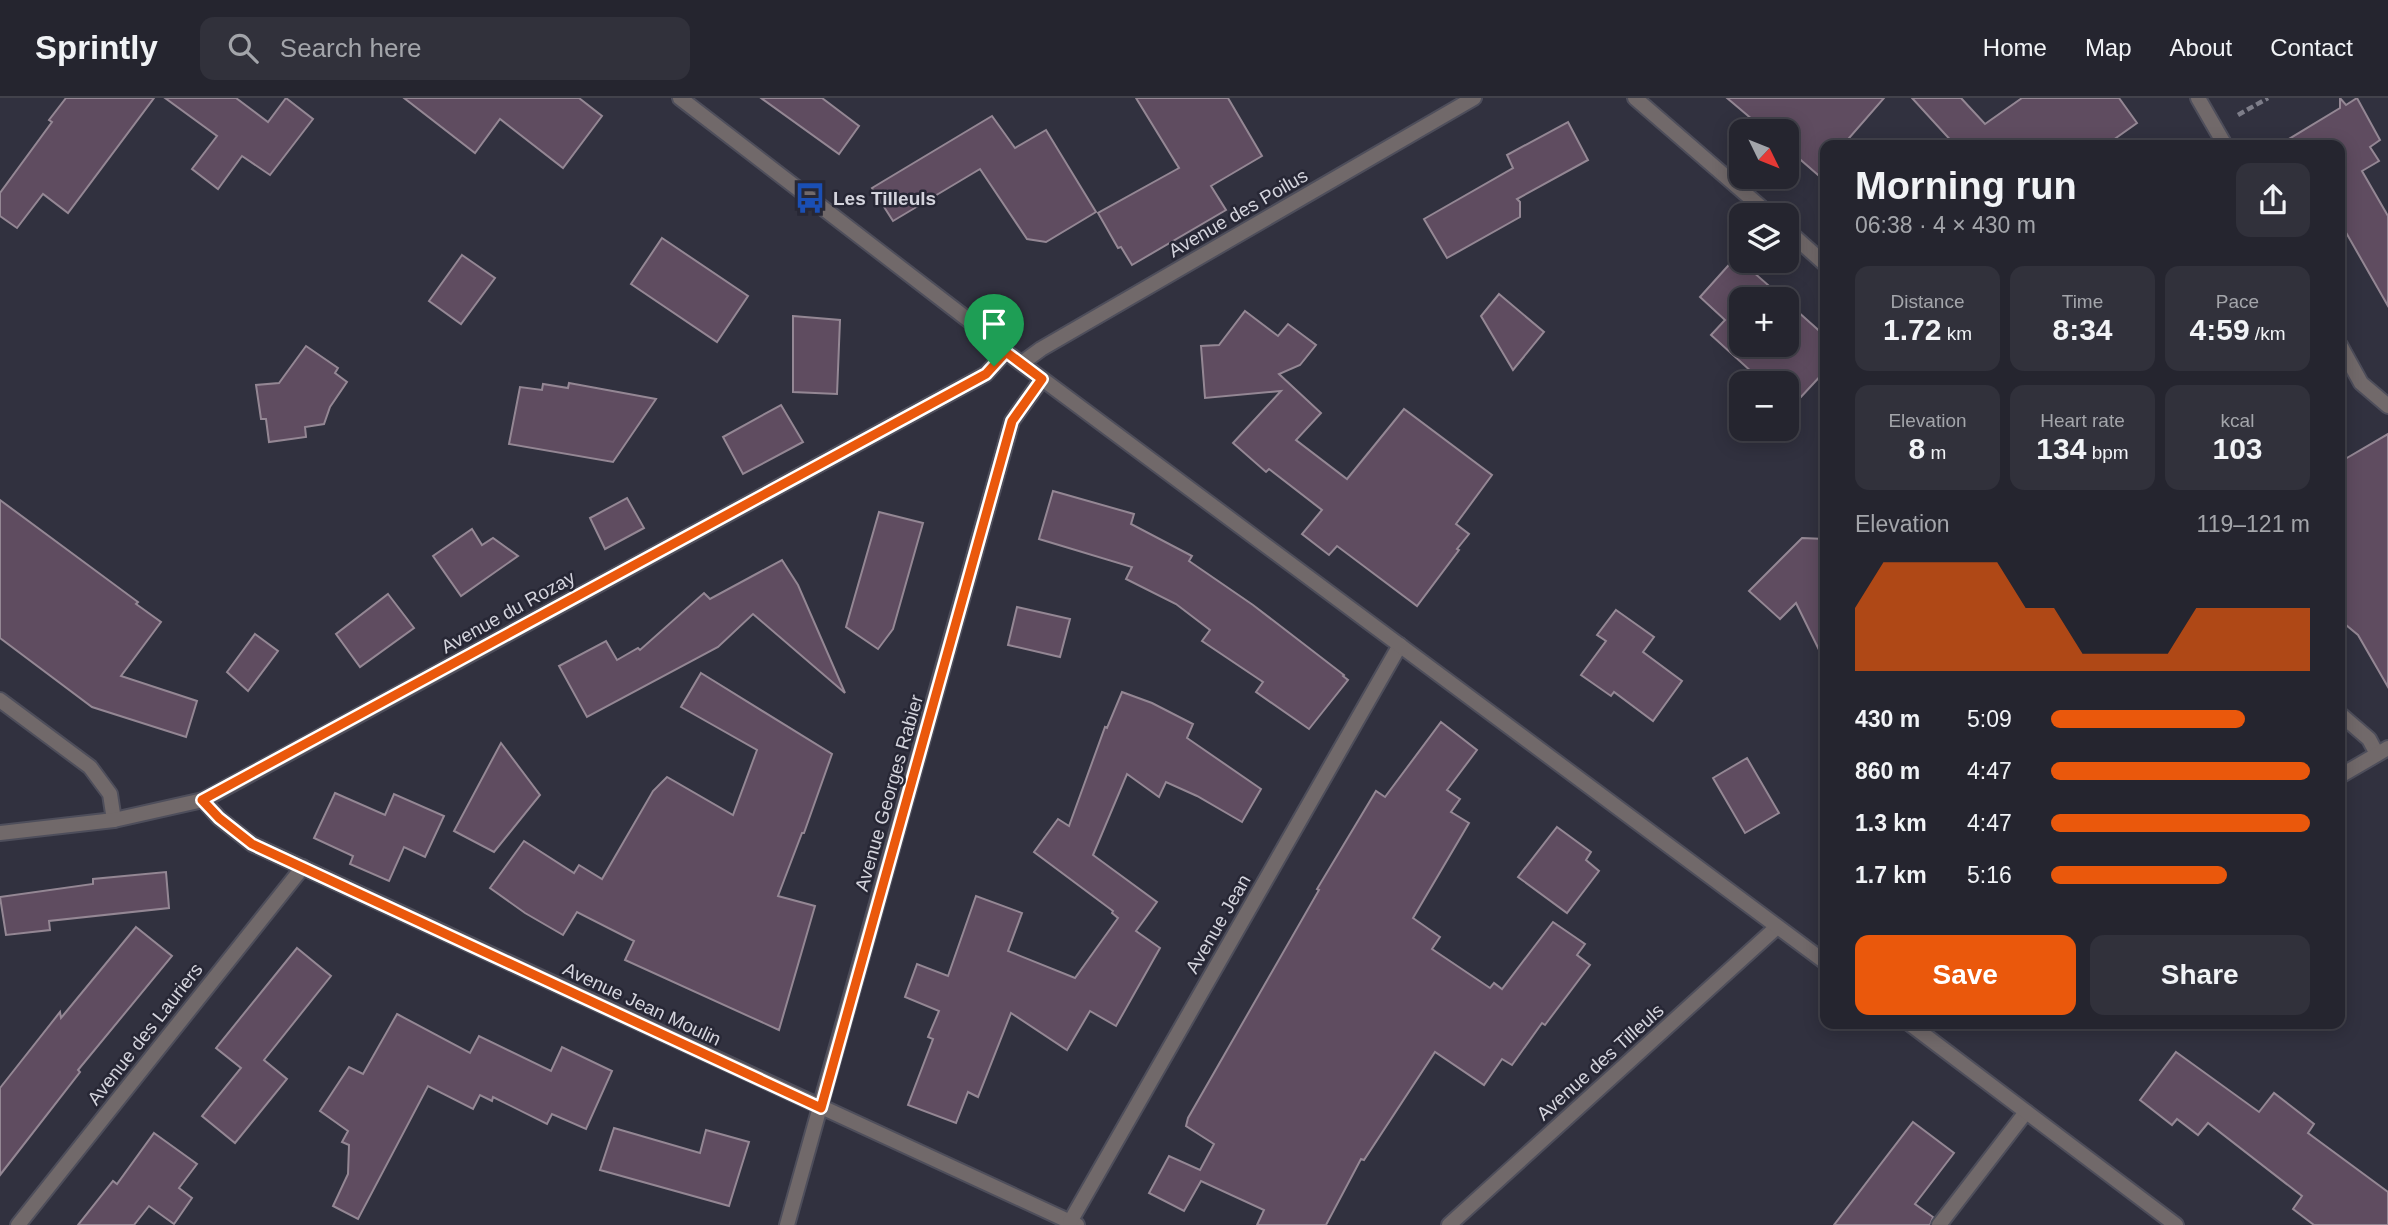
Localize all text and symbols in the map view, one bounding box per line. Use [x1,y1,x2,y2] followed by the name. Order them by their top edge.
[200,17,690,80] search box
[35,29,158,66] text: Sprintly
[224,29,262,67] icon: search
[280,33,422,63] text: Search here
[1983,34,2047,61] text: Home
[2085,34,2132,61] text: Map
[2170,34,2232,61] text: About
[2270,34,2353,61] text: Contact
[1729,119,1799,189] north arrow
[1729,119,1799,441] map controls
[2236,163,2310,237] button: share
[1165,165,1311,261] street label: Avenue des Poilus
[1855,165,2077,207] text: Morning run
[793,181,827,215] bus stop icon: Les Tilleuls
[833,188,936,209] place label: Les Tilleuls
[1729,203,1799,273] button: layers
[1855,212,2036,238] text: 06:38 · 4 × 430 m
[1729,287,1799,357] button: +
[1891,291,1964,312] text: Distance
[2062,291,2103,312] text: Time
[2216,291,2259,312] text: Pace
[964,294,1024,366] pin
[975,305,1013,343] icon: arrive
[1883,313,1941,346] text: 1.72
[2052,313,2113,346] text: 8:34
[2190,313,2250,346] text: 4:59
[1941,323,1972,344] text: km
[2250,323,2285,344] text: /km
[1729,371,1799,441] button: −
[1888,410,1967,431] text: Elevation
[2040,410,2125,431] text: Heart rate
[2221,410,2254,431] text: kcal
[1909,432,1925,465] text: 8
[2036,432,2086,465] text: 134
[2212,432,2263,465] text: 103
[1925,442,1946,463] text: m
[2086,442,2129,463] text: bpm
[1855,511,1950,537] text: Elevation
[2197,511,2310,537] text: 119–121 m
[437,566,579,657] street label: Avenue du Rozay
[851,692,927,894] street label: Avenue Georges Rabier
[1855,706,1920,732] text: 430 m
[1967,706,2012,732] text: 5:09
[1855,758,1920,784] text: 860 m
[1967,758,2012,784] text: 4:47
[1855,810,1927,836] text: 1.3 km
[1967,810,2012,836] text: 4:47
[1855,862,1927,888] text: 1.7 km
[1967,862,2012,888] text: 5:16
[1181,871,1255,977] street label: Avenue Jean
[1855,935,2076,1015] button: Save
[2090,935,2310,1015] button: Share
[560,958,724,1050] street label: Avenue Jean Moulin
[83,959,207,1109] street label: Avenue des Lauriers
[1532,1000,1668,1124] street label: Avenue des Tilleuls

